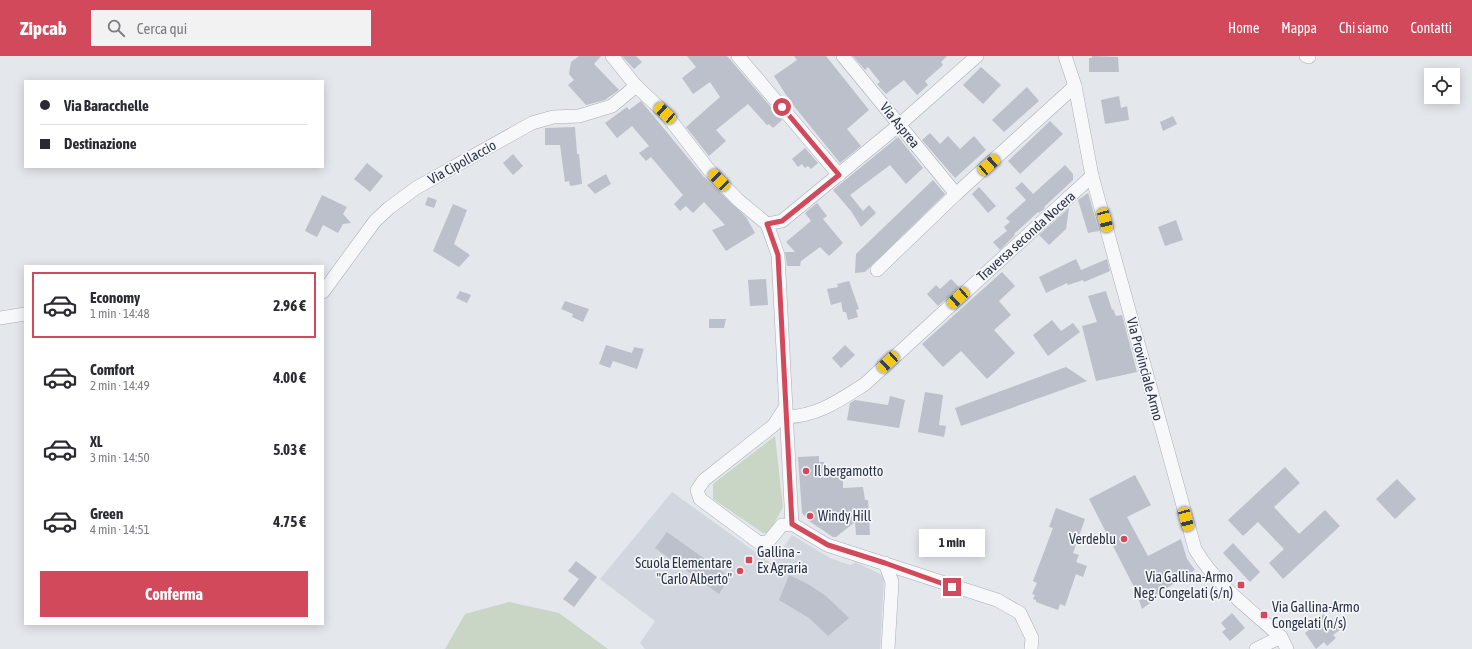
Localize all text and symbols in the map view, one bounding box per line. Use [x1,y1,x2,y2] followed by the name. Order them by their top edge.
[91,10,371,46] search box
[20,17,67,39] text: Zipcab
[105,17,127,39] icon: search
[137,20,187,37] text: Cerca qui
[1228,20,1259,36] text: Home
[1281,20,1317,36] text: Mappa
[1339,20,1389,36] text: Chi siamo
[1411,20,1452,36] text: Contatti
[1424,68,1460,104] map controls
[1424,68,1460,104] button: locate
[64,97,149,114] text: Via Baracchelle
[773,98,791,116] route start
[877,99,923,151] street label: Via Asprea
[652,101,678,125] car
[64,135,137,152] text: Destinazione
[425,137,499,187] street label: Via Cipollaccio
[976,153,1002,177] car
[706,167,732,193] car
[974,188,1078,284] street label: Traversa seconda Nocera
[1096,207,1114,233] car
[945,286,971,310] car
[42,287,78,323] icon: car
[90,289,140,306] text: Economy
[273,297,306,314] text: 2.96 €
[90,306,150,321] text: 1 min · 14:48
[1124,316,1166,422] street label: Via Provinciale Armo
[875,349,901,375] car
[42,359,78,395] icon: car
[90,361,134,378] text: Comfort
[273,369,306,386] text: 4.00 €
[90,378,150,393] text: 2 min · 14:49
[42,431,78,467] icon: car
[90,433,103,450] text: XL
[273,441,306,458] text: 5.03 €
[90,450,150,465] text: 3 min · 14:50
[814,463,883,479] place label: Il bergamotto
[801,466,811,476] marker: Il bergamotto
[42,503,78,539] icon: car
[90,505,123,522] text: Green
[1177,506,1195,532] car
[818,508,872,524] place label: Windy Hill
[805,511,815,521] marker: Windy Hill
[273,513,306,530] text: 4.75 €
[90,522,150,537] text: 4 min · 14:51
[919,529,985,557] callout: 1 min
[1069,531,1116,547] place label: Verdeblu
[1119,534,1129,544] marker: Verdeblu
[939,535,965,550] text: 1 min
[757,544,808,576] place label: Gallina - Ex Agraria
[635,555,732,587] place label: Scuola Elementare "Carlo Alberto"
[744,555,754,565] marker: Gallina - Ex Agraria
[735,566,745,576] marker: Scuola Elementare "Carlo Alberto"
[1134,569,1233,601] place label: Via Gallina-Armo Neg. Congelati (s/n)
[40,571,308,617] button: Conferma
[943,578,961,596] route end
[1236,580,1246,590] marker: Via Gallina-Armo Neg. Congelati (s/n)
[1272,599,1360,631] place label: Via Gallina-Armo Congelati (n/s)
[1259,610,1269,620] marker: Via Gallina-Armo Congelati (n/s)

